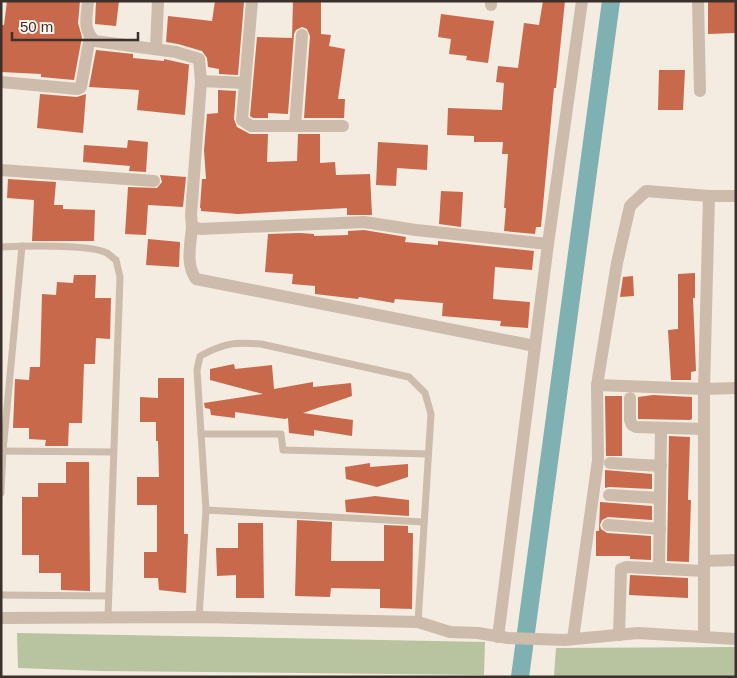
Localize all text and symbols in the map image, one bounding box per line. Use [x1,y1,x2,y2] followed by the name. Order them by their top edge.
[12,10,139,42] scale bar
[20,18,53,35] text: 50 m

